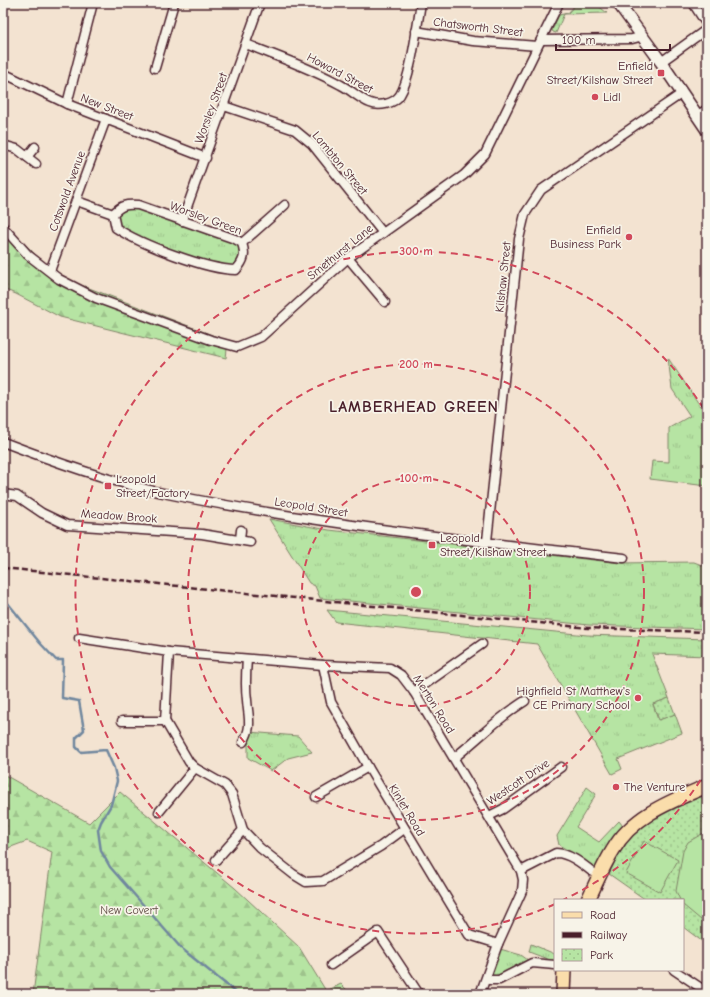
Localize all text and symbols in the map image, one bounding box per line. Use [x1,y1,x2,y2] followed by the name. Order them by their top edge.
[432,15,524,40] street label: Chatsworth Street
[556,26,670,52] scale bar
[562,33,595,47] text: 100 m
[305,50,376,97] street label: Howard Street
[547,59,654,87] place label: Enfield Street/Kilshaw Street
[656,68,666,78] marker: Enfield Street/Kilshaw Street
[192,70,230,145] street label: Worsley Street
[603,90,621,104] place label: Lidl
[79,91,136,124] street label: New Street
[590,92,600,102] marker: Lidl
[309,128,371,198] street label: Lambton Street
[46,149,88,233] street label: Cotswold Avenue
[168,198,244,238] street label: Worsley Green
[304,221,376,283] street label: Smethurst Lane
[550,223,621,251] place label: Enfield Business Park
[624,232,634,242] marker: Enfield Business Park
[492,240,514,313] street label: Kilshaw Street
[399,244,433,258] text: 300 m
[399,357,433,371] text: 200 m
[329,398,499,416] district label: LAMBERHEAD GREEN
[400,471,432,485] text: 100 m
[116,472,190,500] place label: Leopold Street/Factory
[103,481,113,491] marker: Leopold Street/Factory
[273,494,349,520] street label: Leopold Street
[80,506,158,526] street label: Meadow Brook
[440,531,547,559] place label: Leopold Street/Kilshaw Street
[427,540,437,550] marker: Leopold Street/Kilshaw Street
[409,585,423,599] centre of rings
[410,672,458,736] street label: Merton Road
[517,684,630,712] place label: Highfield St Matthew's CE Primary School
[633,693,643,703] marker: Highfield St Matthew's CE Primary School
[484,756,552,808] street label: Westcott Drive
[624,780,685,794] place label: The Venture
[386,782,428,838] street label: Kinlet Road
[611,782,621,792] marker: The Venture
[554,899,684,971] legend
[100,903,158,917] park label: New Covert
[590,908,616,922] text: Road
[590,928,628,942] text: Railway
[590,948,613,962] text: Park

